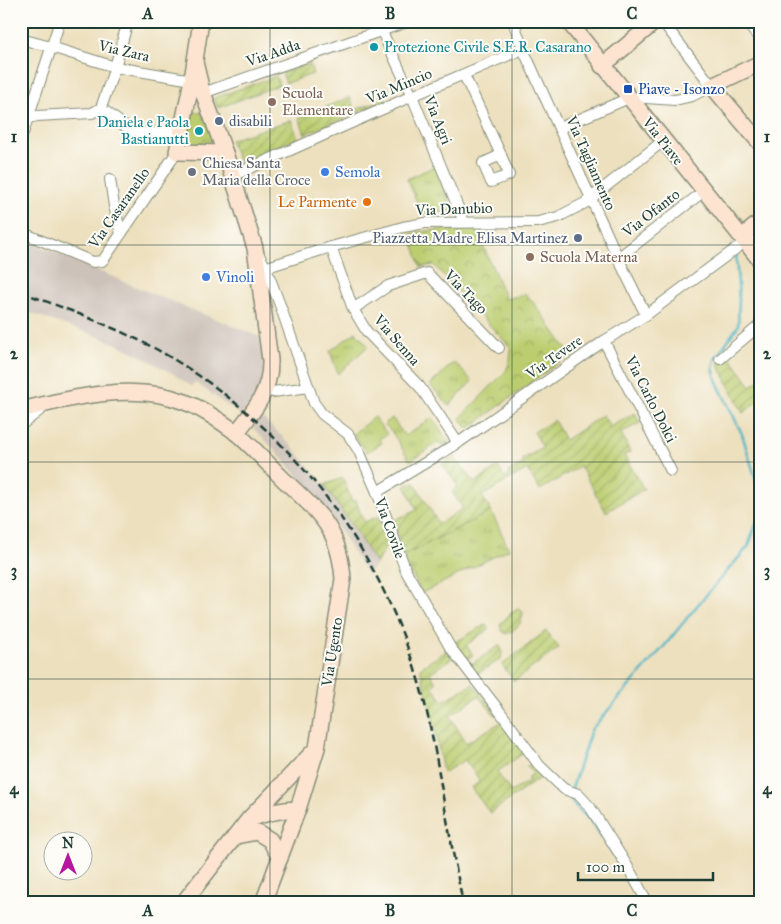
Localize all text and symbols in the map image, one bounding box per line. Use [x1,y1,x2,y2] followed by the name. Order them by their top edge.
[142,4,154,23] text: A
[385,4,395,23] text: B
[627,4,638,23] text: C
[243,35,303,71] street label: Via Adda
[96,36,152,66] street label: Via Zara
[384,38,592,56] place label: Protezione Civile S.E.R. Casarano
[368,41,380,53] marker: Protezione Civile S.E.R. Casarano
[362,64,435,108] street label: Via Mincio
[638,80,725,98] place label: Piave - Isonzo
[622,83,634,95] marker: Piave - Isonzo
[282,84,353,119] place label: Scuola Elementare
[420,92,456,147] street label: Via Agri
[266,96,278,108] marker: Scuola Elementare
[229,112,272,130] place label: disabili
[562,112,620,213] street label: Via Tagliamento
[638,112,687,169] street label: Via Piave
[97,113,190,148] place label: Daniela e Paola Bastianutti
[213,115,225,127] marker: disabili
[193,125,205,137] marker: Daniela e Paola Bastianutti
[11,127,18,146] text: 1
[764,127,771,146] text: 1
[202,154,311,189] place label: Chiesa Santa Maria della Croce
[335,163,381,181] place label: Semola
[84,164,154,253] street label: Via Casaranello
[186,166,198,178] marker: Chiesa Santa Maria della Croce
[319,166,331,178] marker: Semola
[618,185,684,242] street label: Via Ofanto
[278,193,357,211] place label: Le Parmente
[361,196,373,208] marker: Le Parmente
[414,199,493,219] street label: Via Danubio
[372,229,568,247] place label: Piazzetta Madre Elisa Martinez
[572,232,584,244] marker: Piazzetta Madre Elisa Martinez
[540,248,638,266] place label: Scuola Materna
[524,251,536,263] marker: Scuola Materna
[440,265,492,318] street label: Via Tago
[215,268,254,286] place label: Vinoli
[200,271,212,283] marker: Vinoli
[369,310,424,370] street label: Via Senna
[522,331,586,383] street label: Via Tevere
[10,344,19,363] text: 2
[763,344,772,363] text: 2
[621,352,681,445] street label: Via Carlo Dolci
[370,494,409,561] street label: Via Covile
[11,561,17,581] text: 3
[764,561,770,581] text: 3
[317,616,346,689] street label: Via Ugento
[10,779,20,799] text: 4
[763,779,773,799] text: 4
[42,832,92,882] north arrow
[62,835,74,852] text: N
[578,849,714,881] scale bar
[586,858,626,876] text: 100 m
[142,901,154,920] text: A
[385,901,395,920] text: B
[627,901,638,920] text: C

